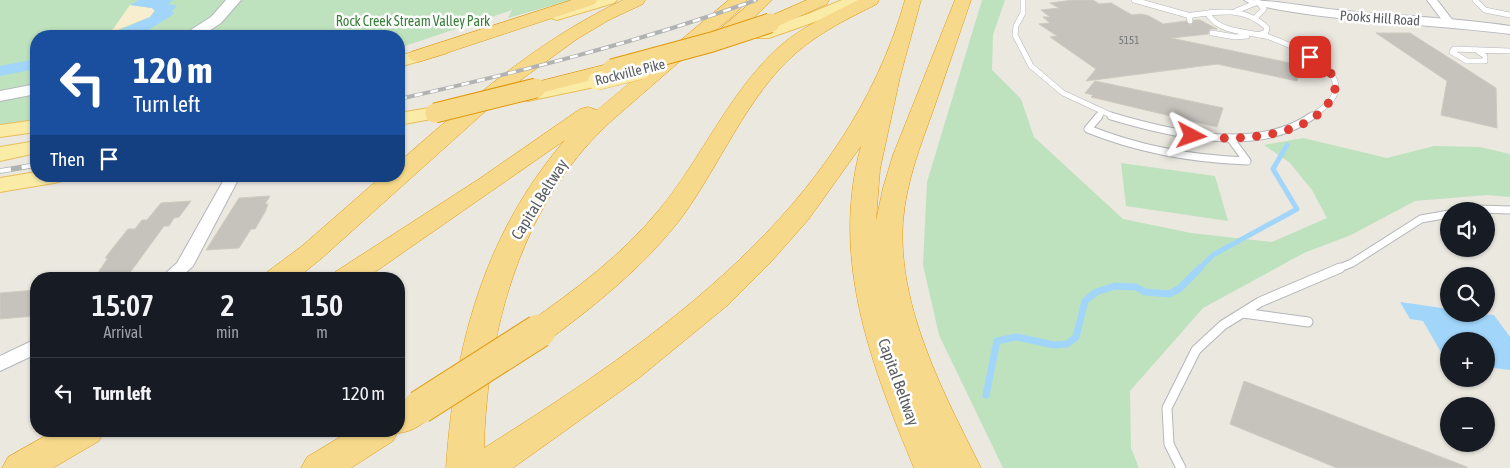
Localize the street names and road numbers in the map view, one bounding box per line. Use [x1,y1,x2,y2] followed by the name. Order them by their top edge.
[1339,7,1421,29] street label: Pooks Hill Road
[593,56,667,88] street label: Rockville Pike
[507,155,572,243] street label: Capital Beltway
[874,336,923,429] street label: Capital Beltway

